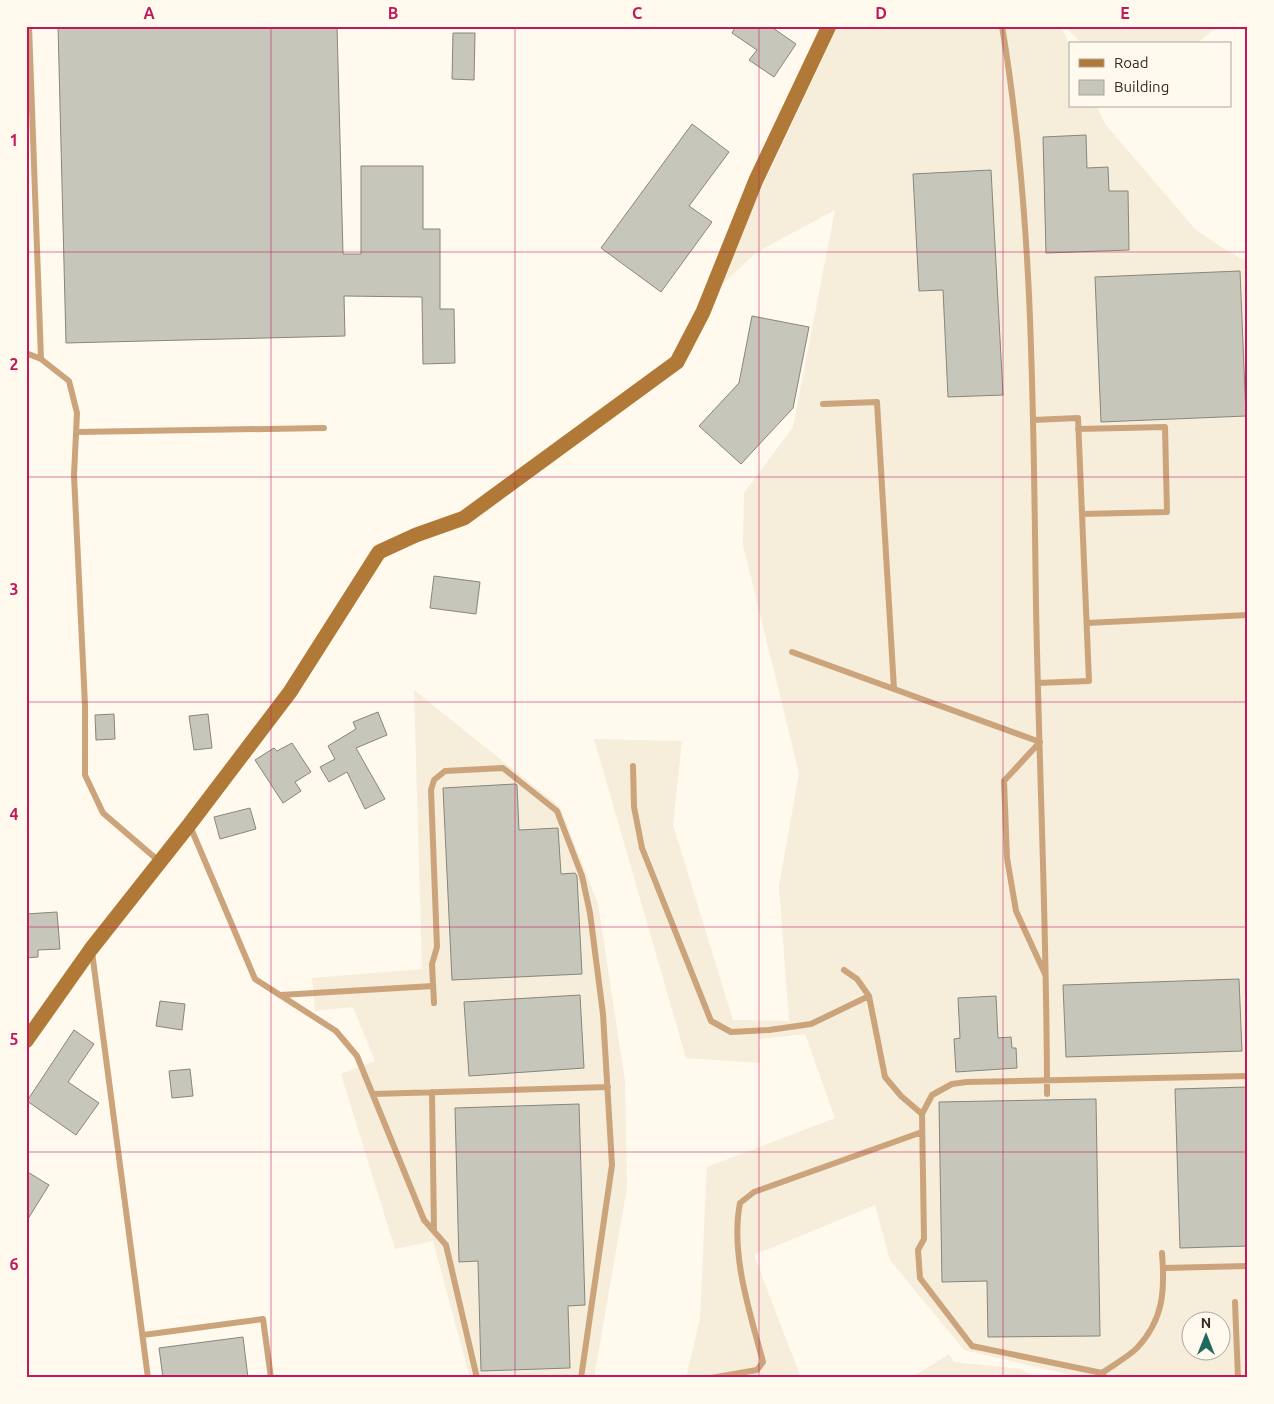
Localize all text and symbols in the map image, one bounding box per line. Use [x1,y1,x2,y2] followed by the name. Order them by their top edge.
[143,4,155,22] text: A
[388,4,398,22] text: B
[632,4,642,22] text: C
[875,4,887,22] text: D
[1120,4,1130,22] text: E
[1069,42,1232,108] legend
[1114,54,1149,71] text: Road
[1114,78,1169,95] text: Building
[9,131,19,149] text: 1
[9,355,19,373] text: 2
[9,580,19,598] text: 3
[9,805,19,823] text: 4
[9,1030,19,1048] text: 5
[9,1255,19,1273] text: 6
[1182,1312,1232,1362] north arrow
[1201,1315,1211,1331] text: N

